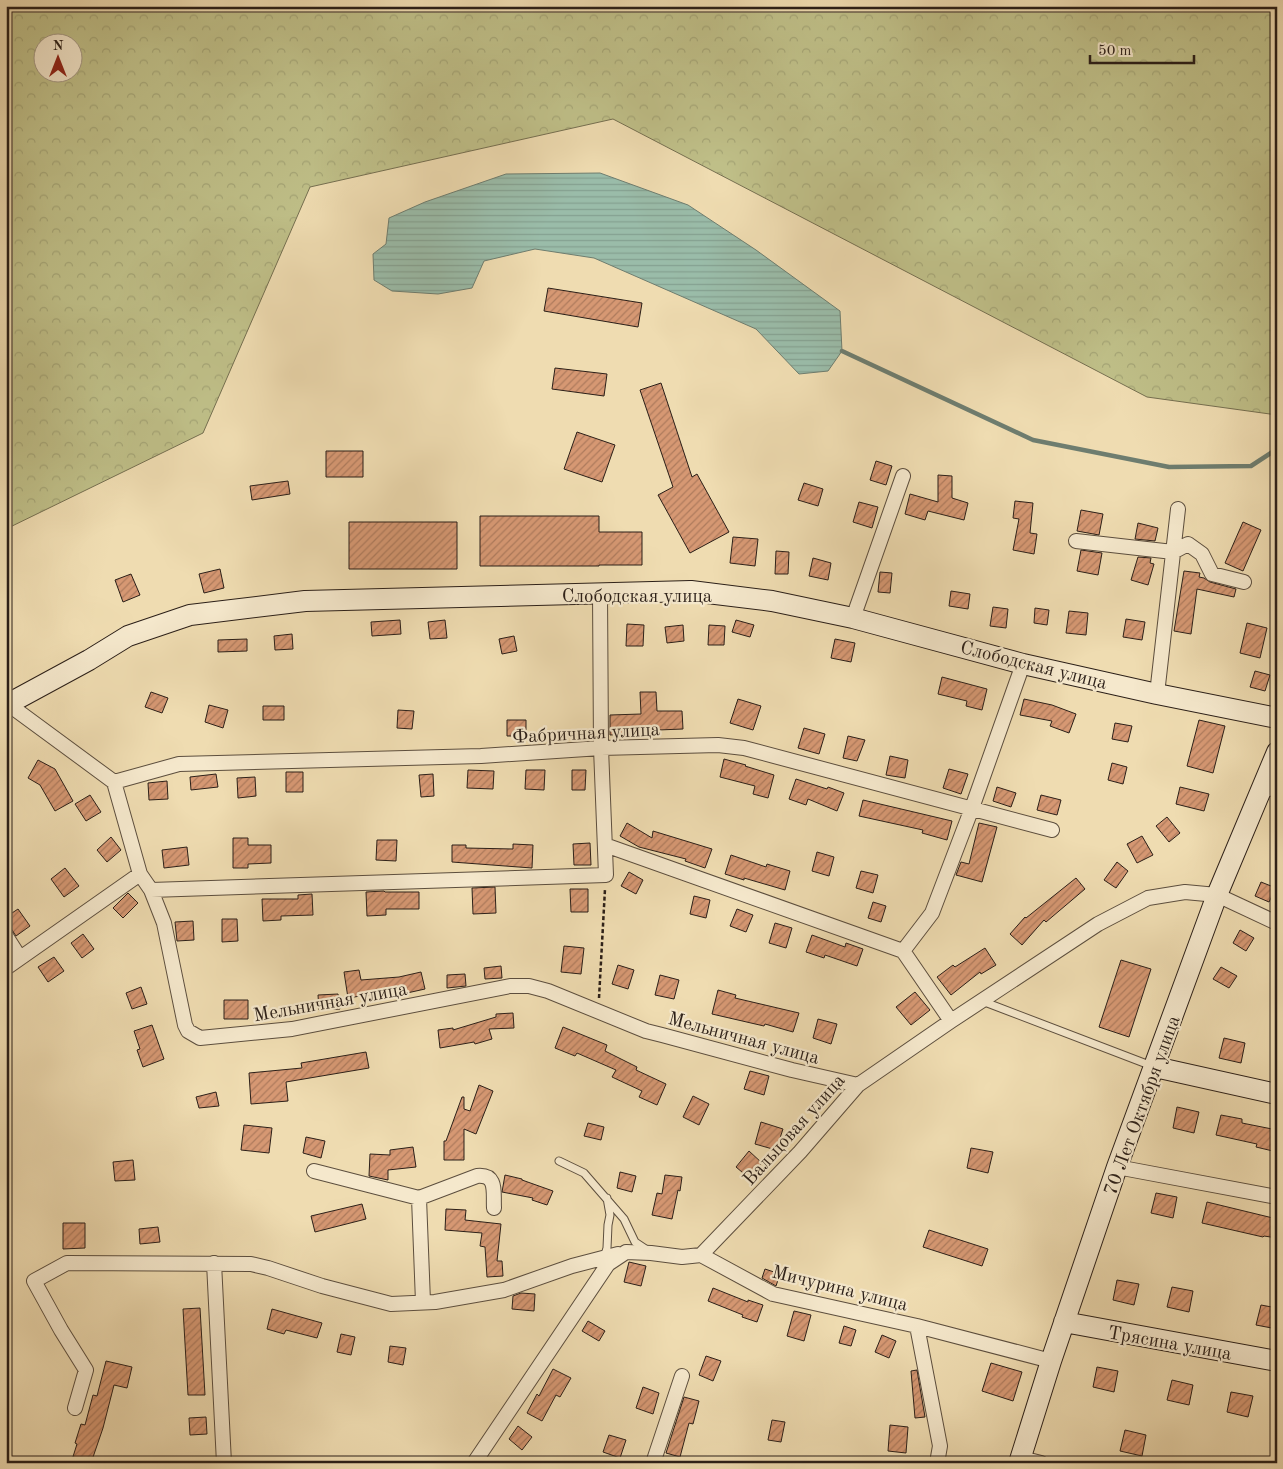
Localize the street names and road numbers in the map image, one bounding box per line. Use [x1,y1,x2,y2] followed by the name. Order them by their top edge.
[562,588,713,607] street label: Слободская улица
[958,639,1109,694] street label: Слободская улица
[512,721,661,748] street label: Фабричная улица
[252,980,409,1026] street label: Мельничная улица
[666,1010,822,1069] street label: Мельничная улица
[1102,1013,1185,1198] street label: 70 Лет Октября улица
[740,1071,850,1190] street label: Вальцовая улица
[769,1263,910,1316] street label: Мичурина улица
[1106,1324,1234,1365] street label: Трясина улица

